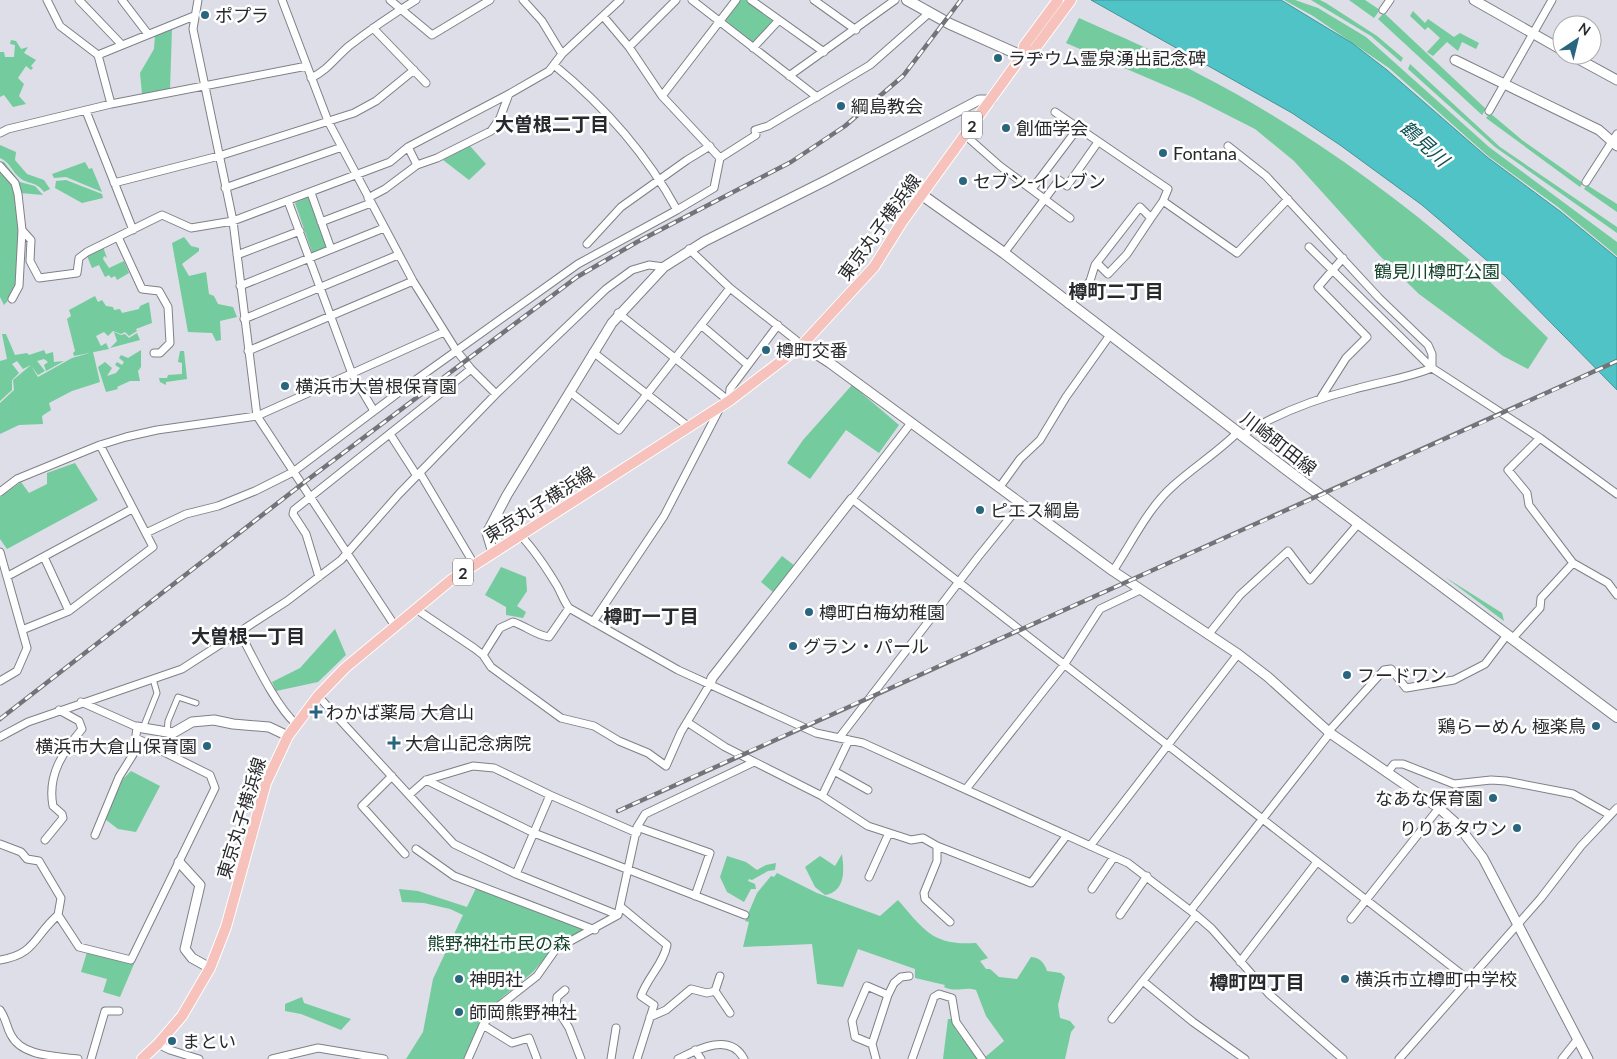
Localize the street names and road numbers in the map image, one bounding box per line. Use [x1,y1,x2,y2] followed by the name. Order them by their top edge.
[962,112,982,138] road number: 2
[833,170,925,284] street label: 東京丸子横浜線
[1237,407,1321,479] street label: 川崎町田線
[480,461,598,547] street label: 東京丸子横浜線
[453,558,473,586] road number: 2
[212,755,270,881] street label: 東京丸子横浜線

